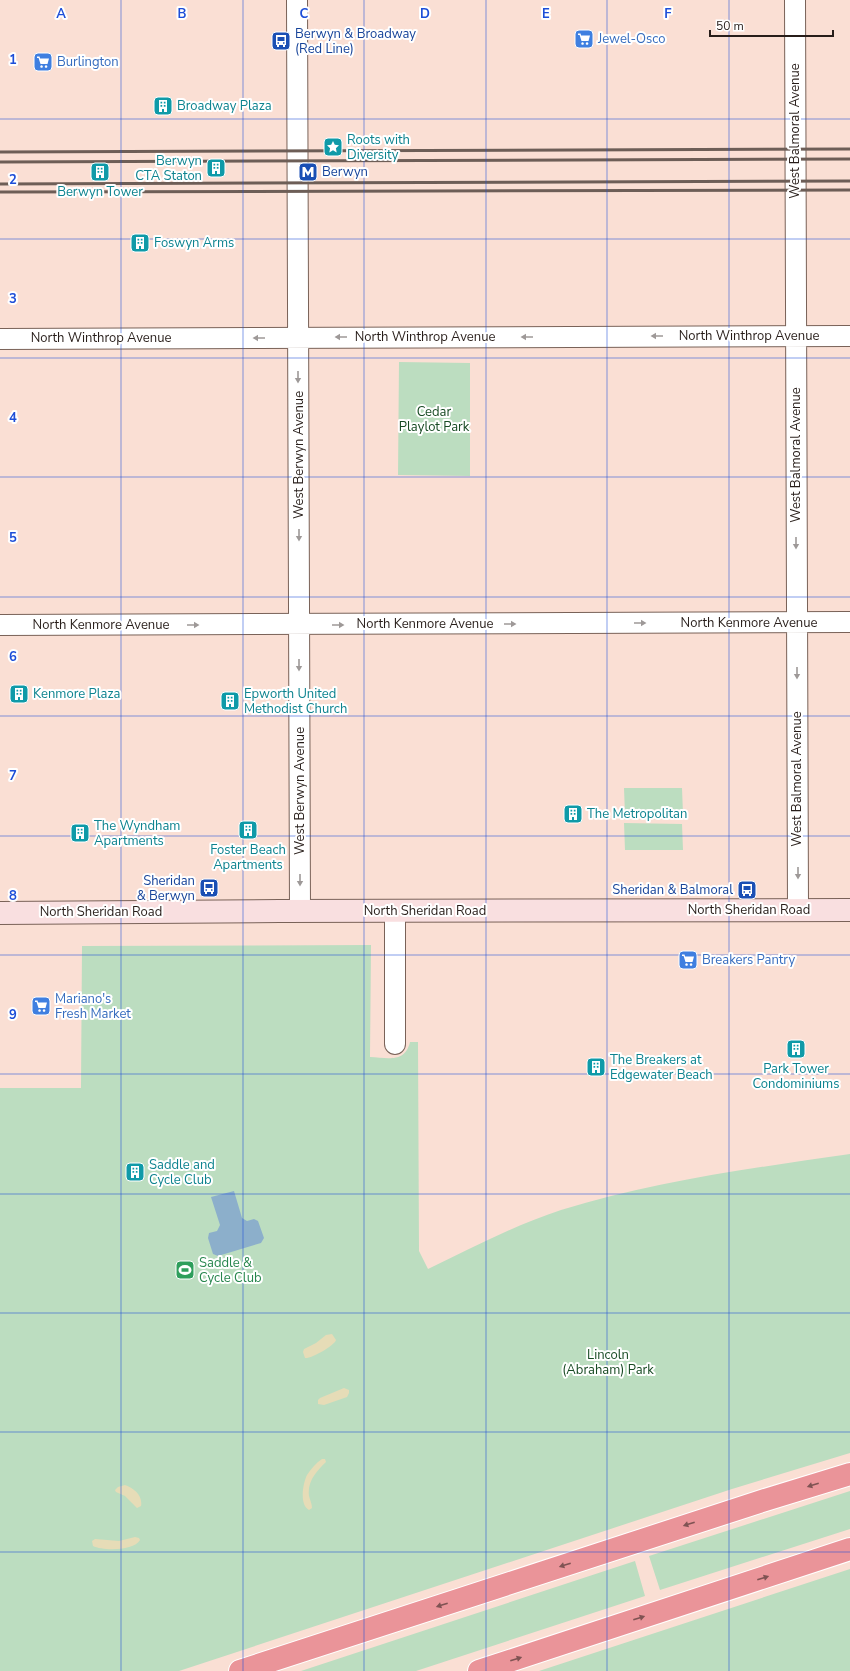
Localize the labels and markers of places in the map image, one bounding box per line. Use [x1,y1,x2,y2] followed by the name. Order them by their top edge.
[295,25,416,58] place label: Berwyn & Broadway (Red Line)
[573,28,595,50] supermarket icon: Jewel-Osco
[270,30,292,52] bus stop icon: Berwyn & Broadway (Red Line)
[597,30,665,48] place label: Jewel-Osco
[32,51,54,73] supermarket icon: Burlington
[57,53,119,71] place label: Burlington
[152,95,174,117] building icon: Broadway Plaza
[177,97,272,115] place label: Broadway Plaza
[347,131,410,164] place label: Roots with Diversity
[322,136,344,158] place icon: Roots with Diversity
[135,152,202,185] place label: Berwyn CTA Staton
[205,157,227,179] building icon: Berwyn CTA Staton
[89,161,111,183] building icon: Berwyn Tower
[297,161,319,183] metro station icon: Berwyn
[322,163,368,181] place label: Berwyn
[57,183,143,201] place label: Berwyn Tower
[129,232,151,254] building icon: Foswyn Arms
[154,234,234,252] place label: Foswyn Arms
[8,683,30,705] building icon: Kenmore Plaza
[33,685,120,703] place label: Kenmore Plaza
[244,685,347,718] place label: Epworth United Methodist Church
[219,690,241,712] building icon: Epworth United Methodist Church
[562,803,584,825] building icon: The Metropolitan
[587,805,687,823] place label: The Metropolitan
[94,817,180,850] place label: The Wyndham Apartments
[237,819,259,841] building icon: Foster Beach Apartments
[69,822,91,844] building icon: The Wyndham Apartments
[210,841,286,874] place label: Foster Beach Apartments
[137,872,195,905] place label: Sheridan & Berwyn
[198,877,220,899] bus stop icon: Sheridan & Berwyn
[736,879,758,901] bus stop icon: Sheridan & Balmoral
[612,881,733,899] place label: Sheridan & Balmoral
[677,949,699,971] supermarket icon: Breakers Pantry
[702,951,795,969] place label: Breakers Pantry
[55,990,131,1023] place label: Mariano's Fresh Market
[30,995,52,1017] supermarket icon: Mariano's Fresh Market
[785,1038,807,1060] building icon: Park Tower Condominiums
[610,1051,713,1084] place label: The Breakers at Edgewater Beach
[585,1056,607,1078] building icon: The Breakers at Edgewater Beach
[753,1060,839,1093] place label: Park Tower Condominiums
[149,1156,215,1189] place label: Saddle and Cycle Club
[124,1161,146,1183] building icon: Saddle and Cycle Club
[199,1254,262,1287] place label: Saddle & Cycle Club
[174,1259,196,1281] sports icon: Saddle & Cycle Club

